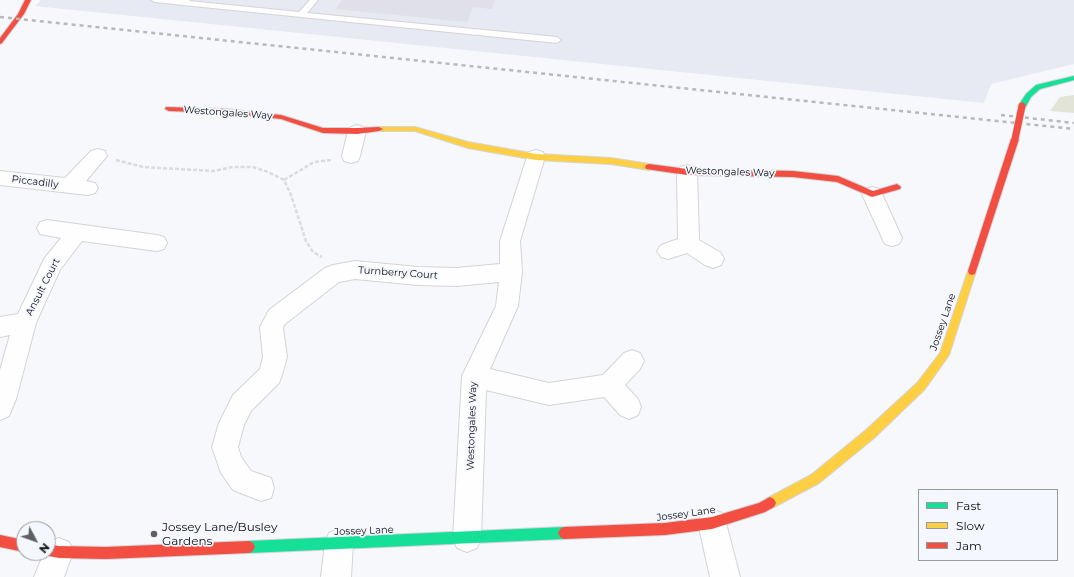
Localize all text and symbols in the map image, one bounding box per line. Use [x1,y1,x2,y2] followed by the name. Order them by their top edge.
[183,104,273,122] street label: Westongales Way
[685,164,775,180] street label: Westongales Way
[11,173,59,191] street label: Piccadilly
[23,256,63,318] street label: Ansult Court
[358,264,438,282] street label: Turnberry Court
[928,292,958,352] street label: Jossey Lane
[464,381,480,471] street label: Westongales Way
[918,489,1058,561] legend
[956,498,981,513] text: Fast
[656,504,716,524] street label: Jossey Lane
[956,518,985,533] text: Slow
[162,520,277,548] place label: Jossey Lane/Busley Gardens
[16,521,56,561] north arrow
[334,524,394,538] street label: Jossey Lane
[149,529,159,539] marker: Jossey Lane/Busley Gardens
[956,538,982,553] text: Jam
[36,540,53,556] text: N

